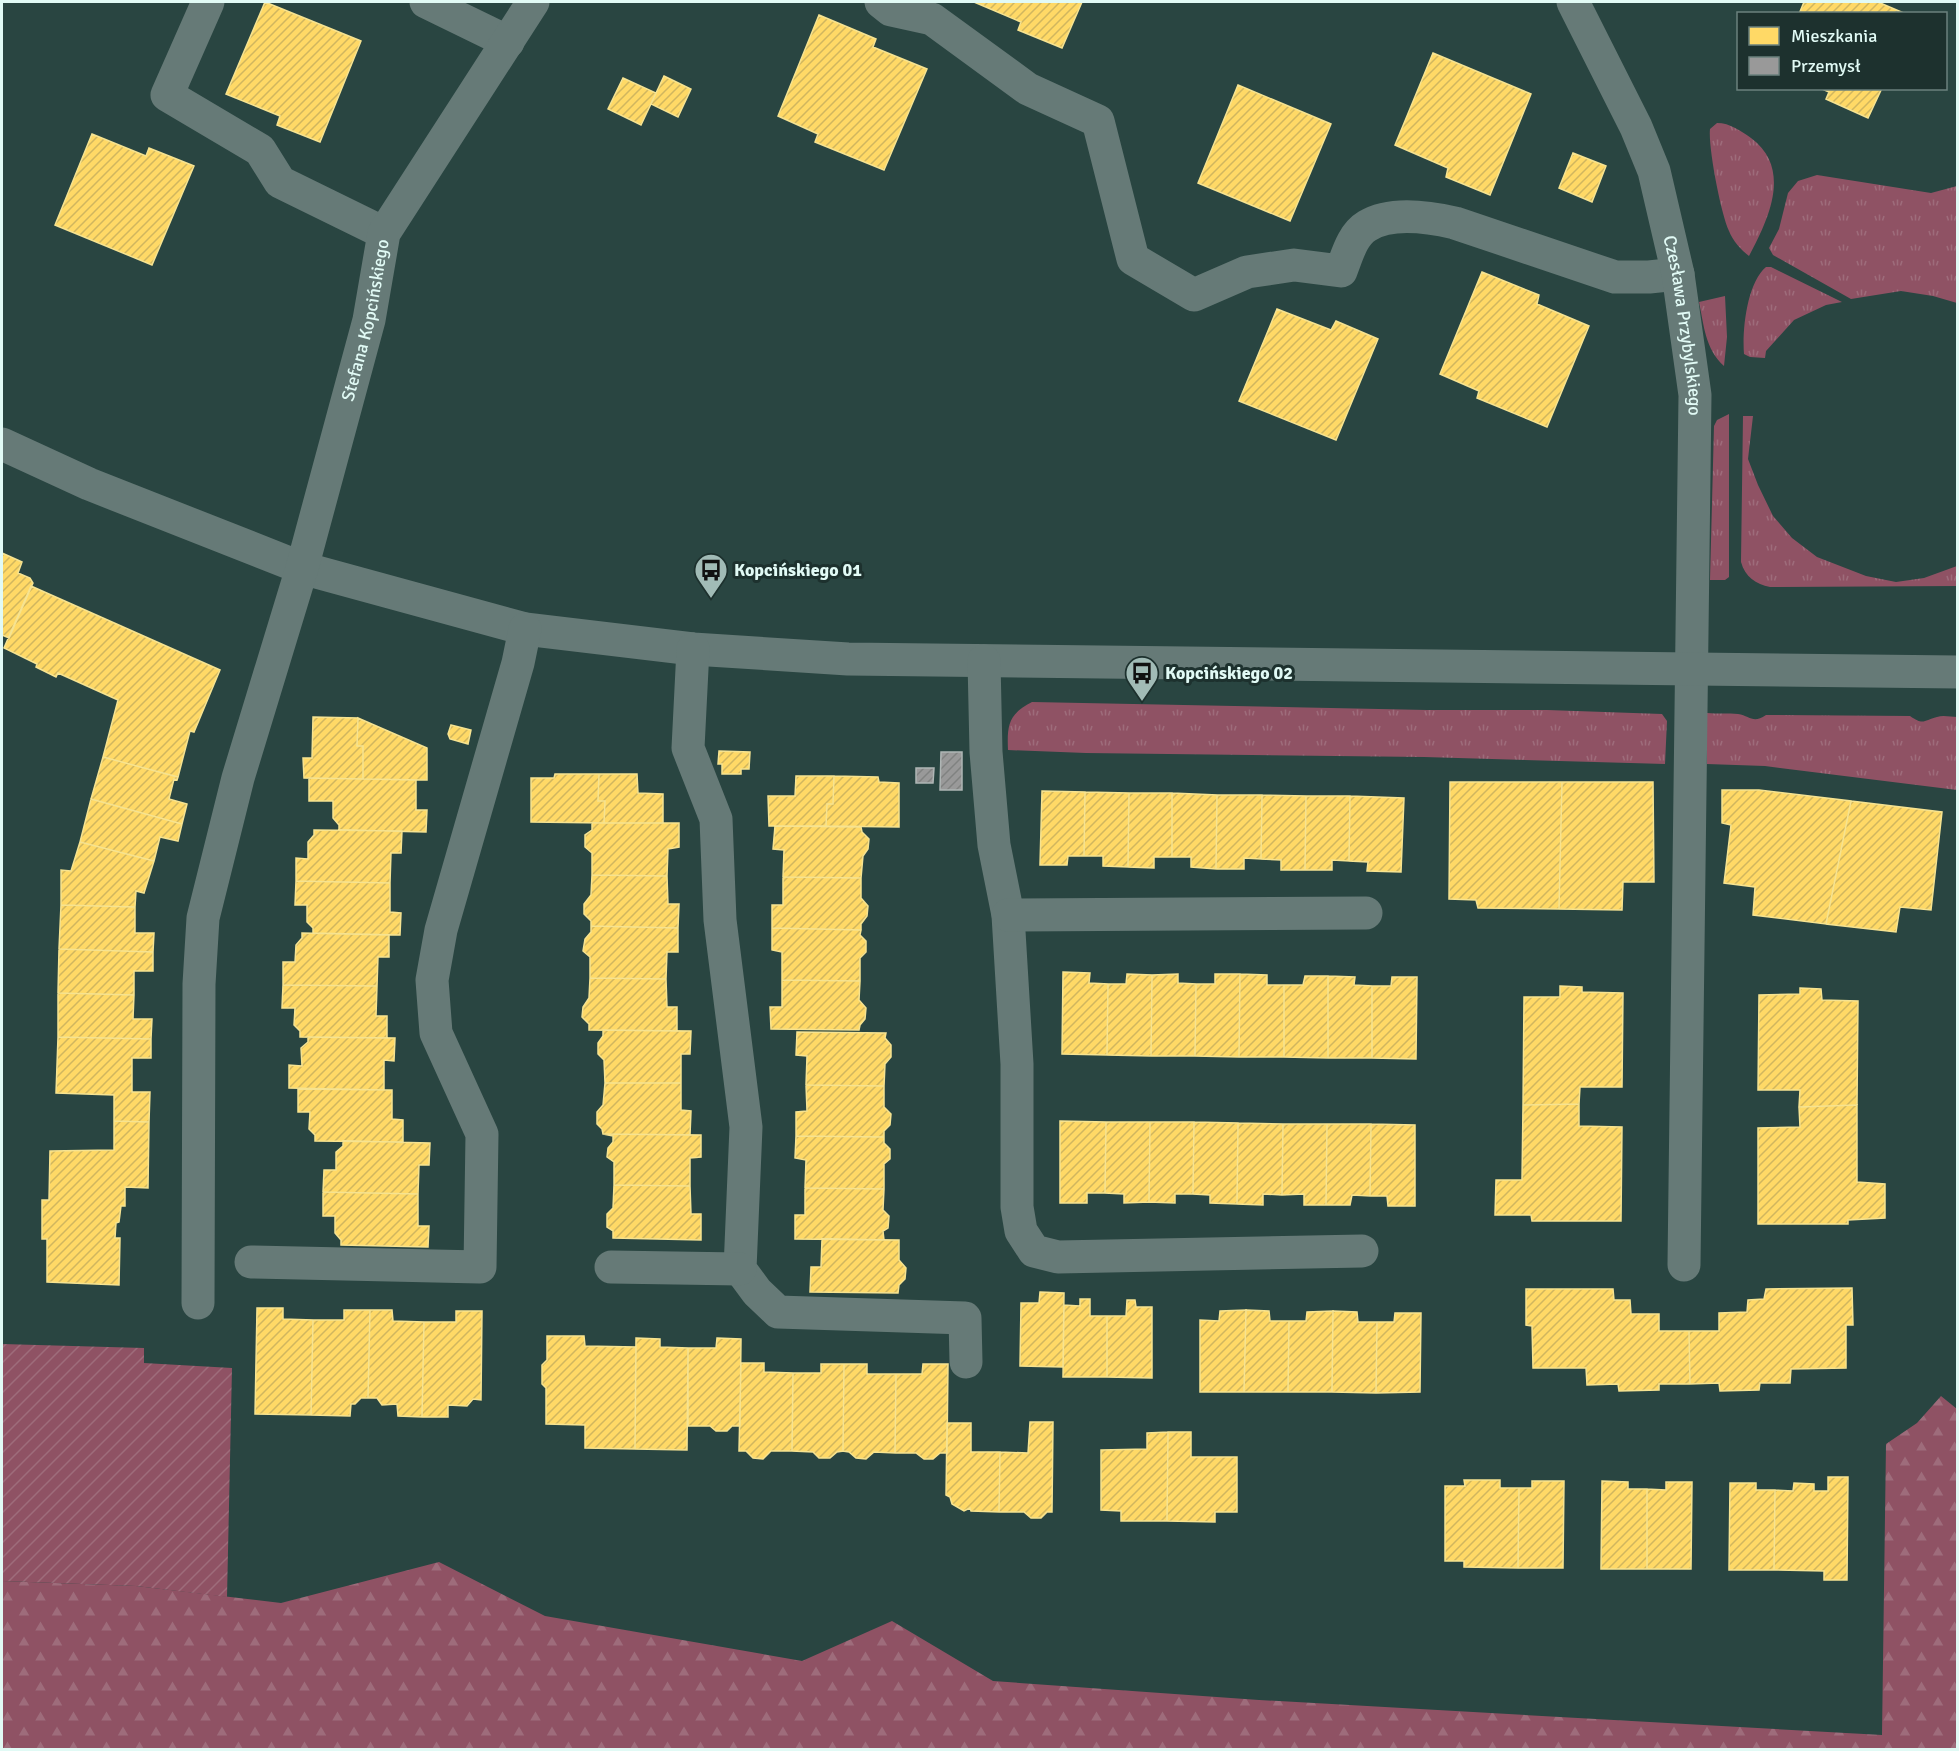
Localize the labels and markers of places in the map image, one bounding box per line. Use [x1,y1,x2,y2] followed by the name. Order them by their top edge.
[693,552,729,599] bus stop icon: Kopcińskiego 01
[734,559,862,581] place label: Kopcińskiego 01
[1124,655,1160,702] bus stop icon: Kopcińskiego 02
[1165,662,1293,684] place label: Kopcińskiego 02

